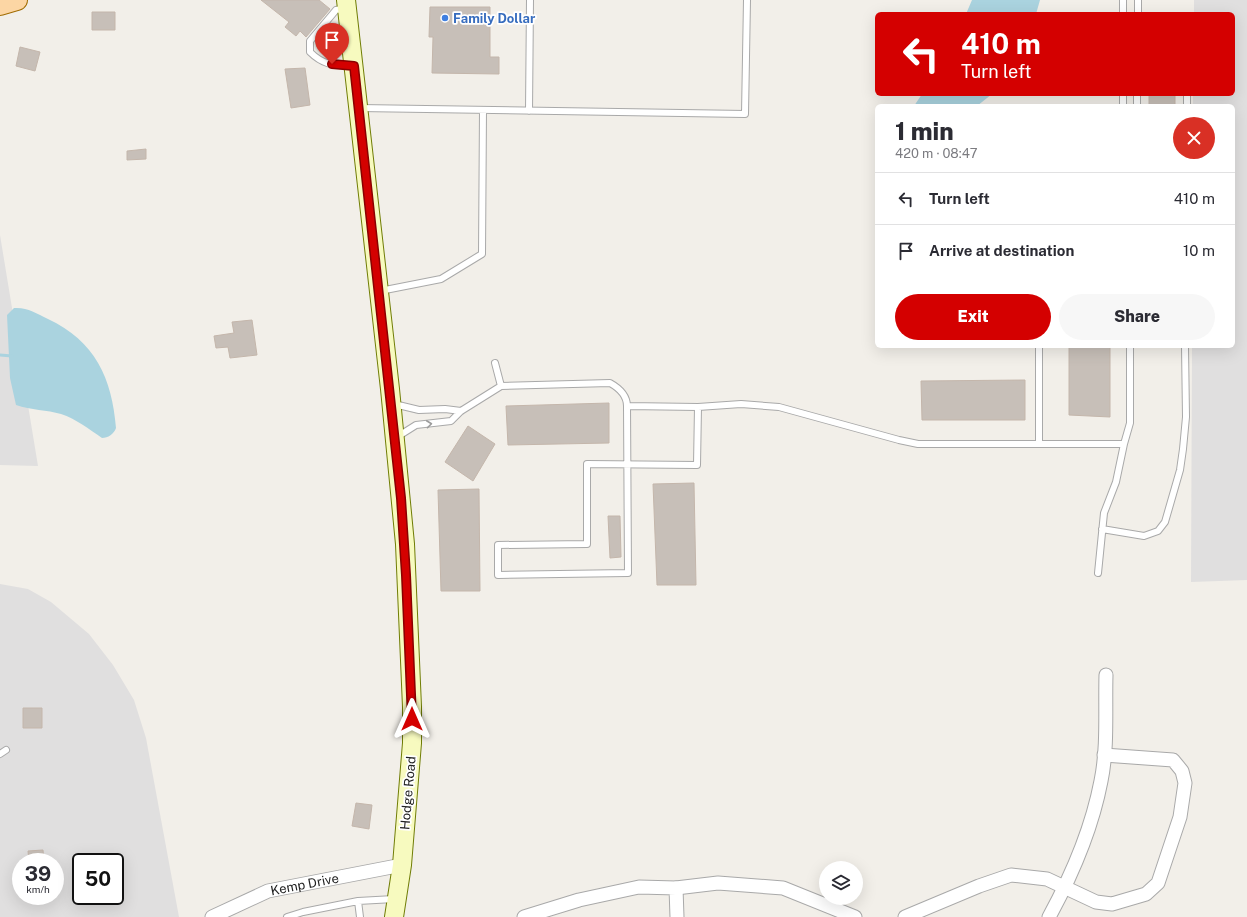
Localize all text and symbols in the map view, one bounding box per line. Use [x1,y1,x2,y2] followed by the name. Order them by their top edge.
[453,11,536,26] place label: Family Dollar
[440,13,450,23] marker: Family Dollar
[315,23,349,64] pin
[961,27,1041,60] text: 410 m
[895,28,947,80] icon: left
[321,29,343,51] icon: arrive
[961,61,1031,82] text: Turn left
[895,117,954,145] text: 1 min
[1173,117,1215,159] button: close
[895,146,978,161] text: 420 m · 08:47
[895,188,917,210] icon: left
[929,190,990,207] text: Turn left
[1174,190,1215,207] text: 410 m
[895,240,917,262] icon: arrive
[929,242,1074,259] text: Arrive at destination
[1183,242,1215,259] text: 10 m
[895,294,1051,340] button: Exit
[1059,294,1215,340] button: Share
[425,419,432,428] one-way arrow
[391,698,433,740] position arrow
[397,755,419,831] street label: Hodge Road
[72,853,124,905] speed limit sign: 50
[819,861,863,905] map controls
[819,861,863,905] button: layers
[25,862,51,886] text: 39
[269,870,340,898] street label: Kemp Drive
[26,883,50,895] text: km/h

